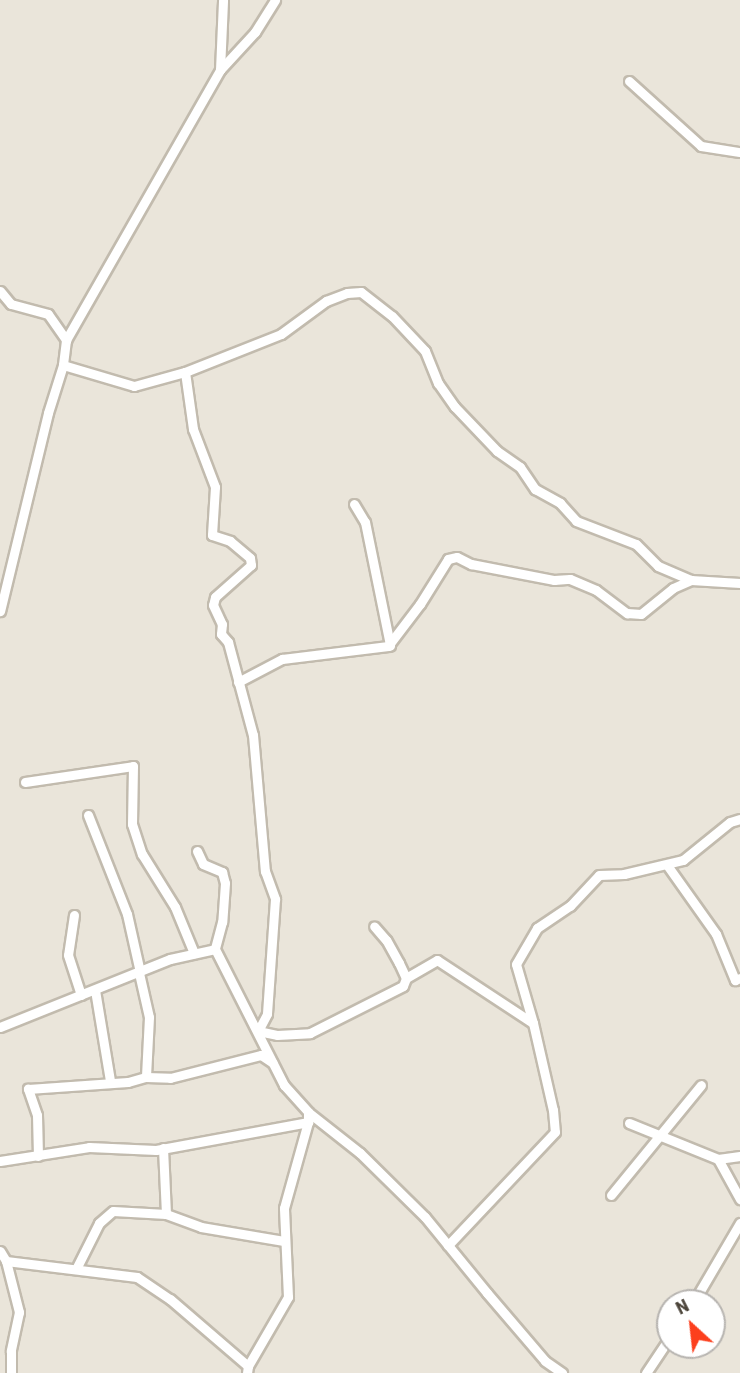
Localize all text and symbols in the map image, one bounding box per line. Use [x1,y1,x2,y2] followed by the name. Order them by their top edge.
[656,1289,726,1359] north arrow
[672,1294,693,1320] text: N

